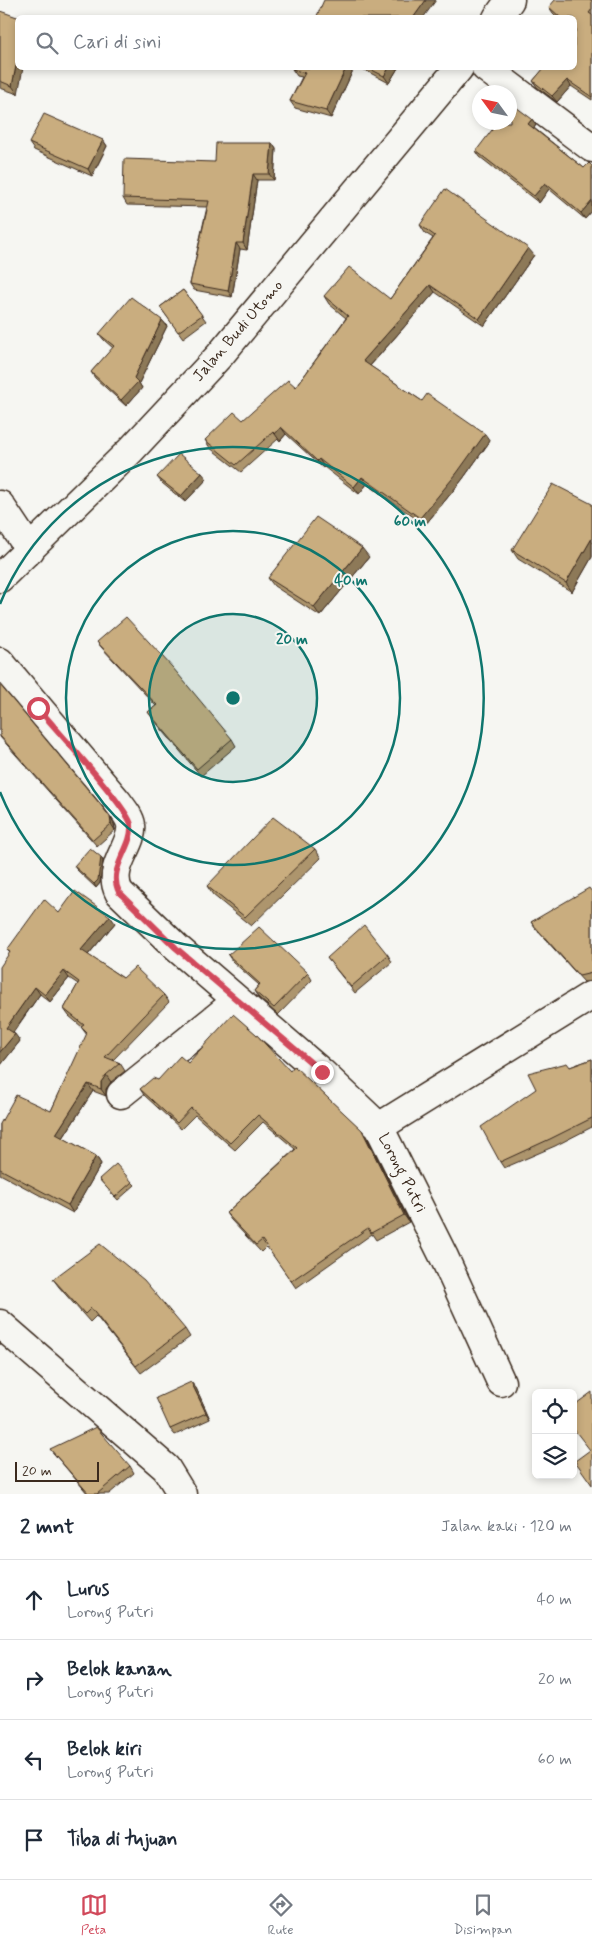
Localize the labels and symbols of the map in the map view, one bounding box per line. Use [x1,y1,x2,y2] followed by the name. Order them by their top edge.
[472,85,517,130] north arrow
[188,276,288,386] street label: Jalan Budi Utomo
[394,512,426,532] text: 60 m
[334,571,368,591] text: 40 m
[276,630,308,650] text: 20 m
[224,689,242,707] centre of rings
[27,697,50,720] route start
[311,1061,334,1084] route end
[372,1130,431,1217] street label: Lorong Putri
[15,1459,99,1482] scale bar

